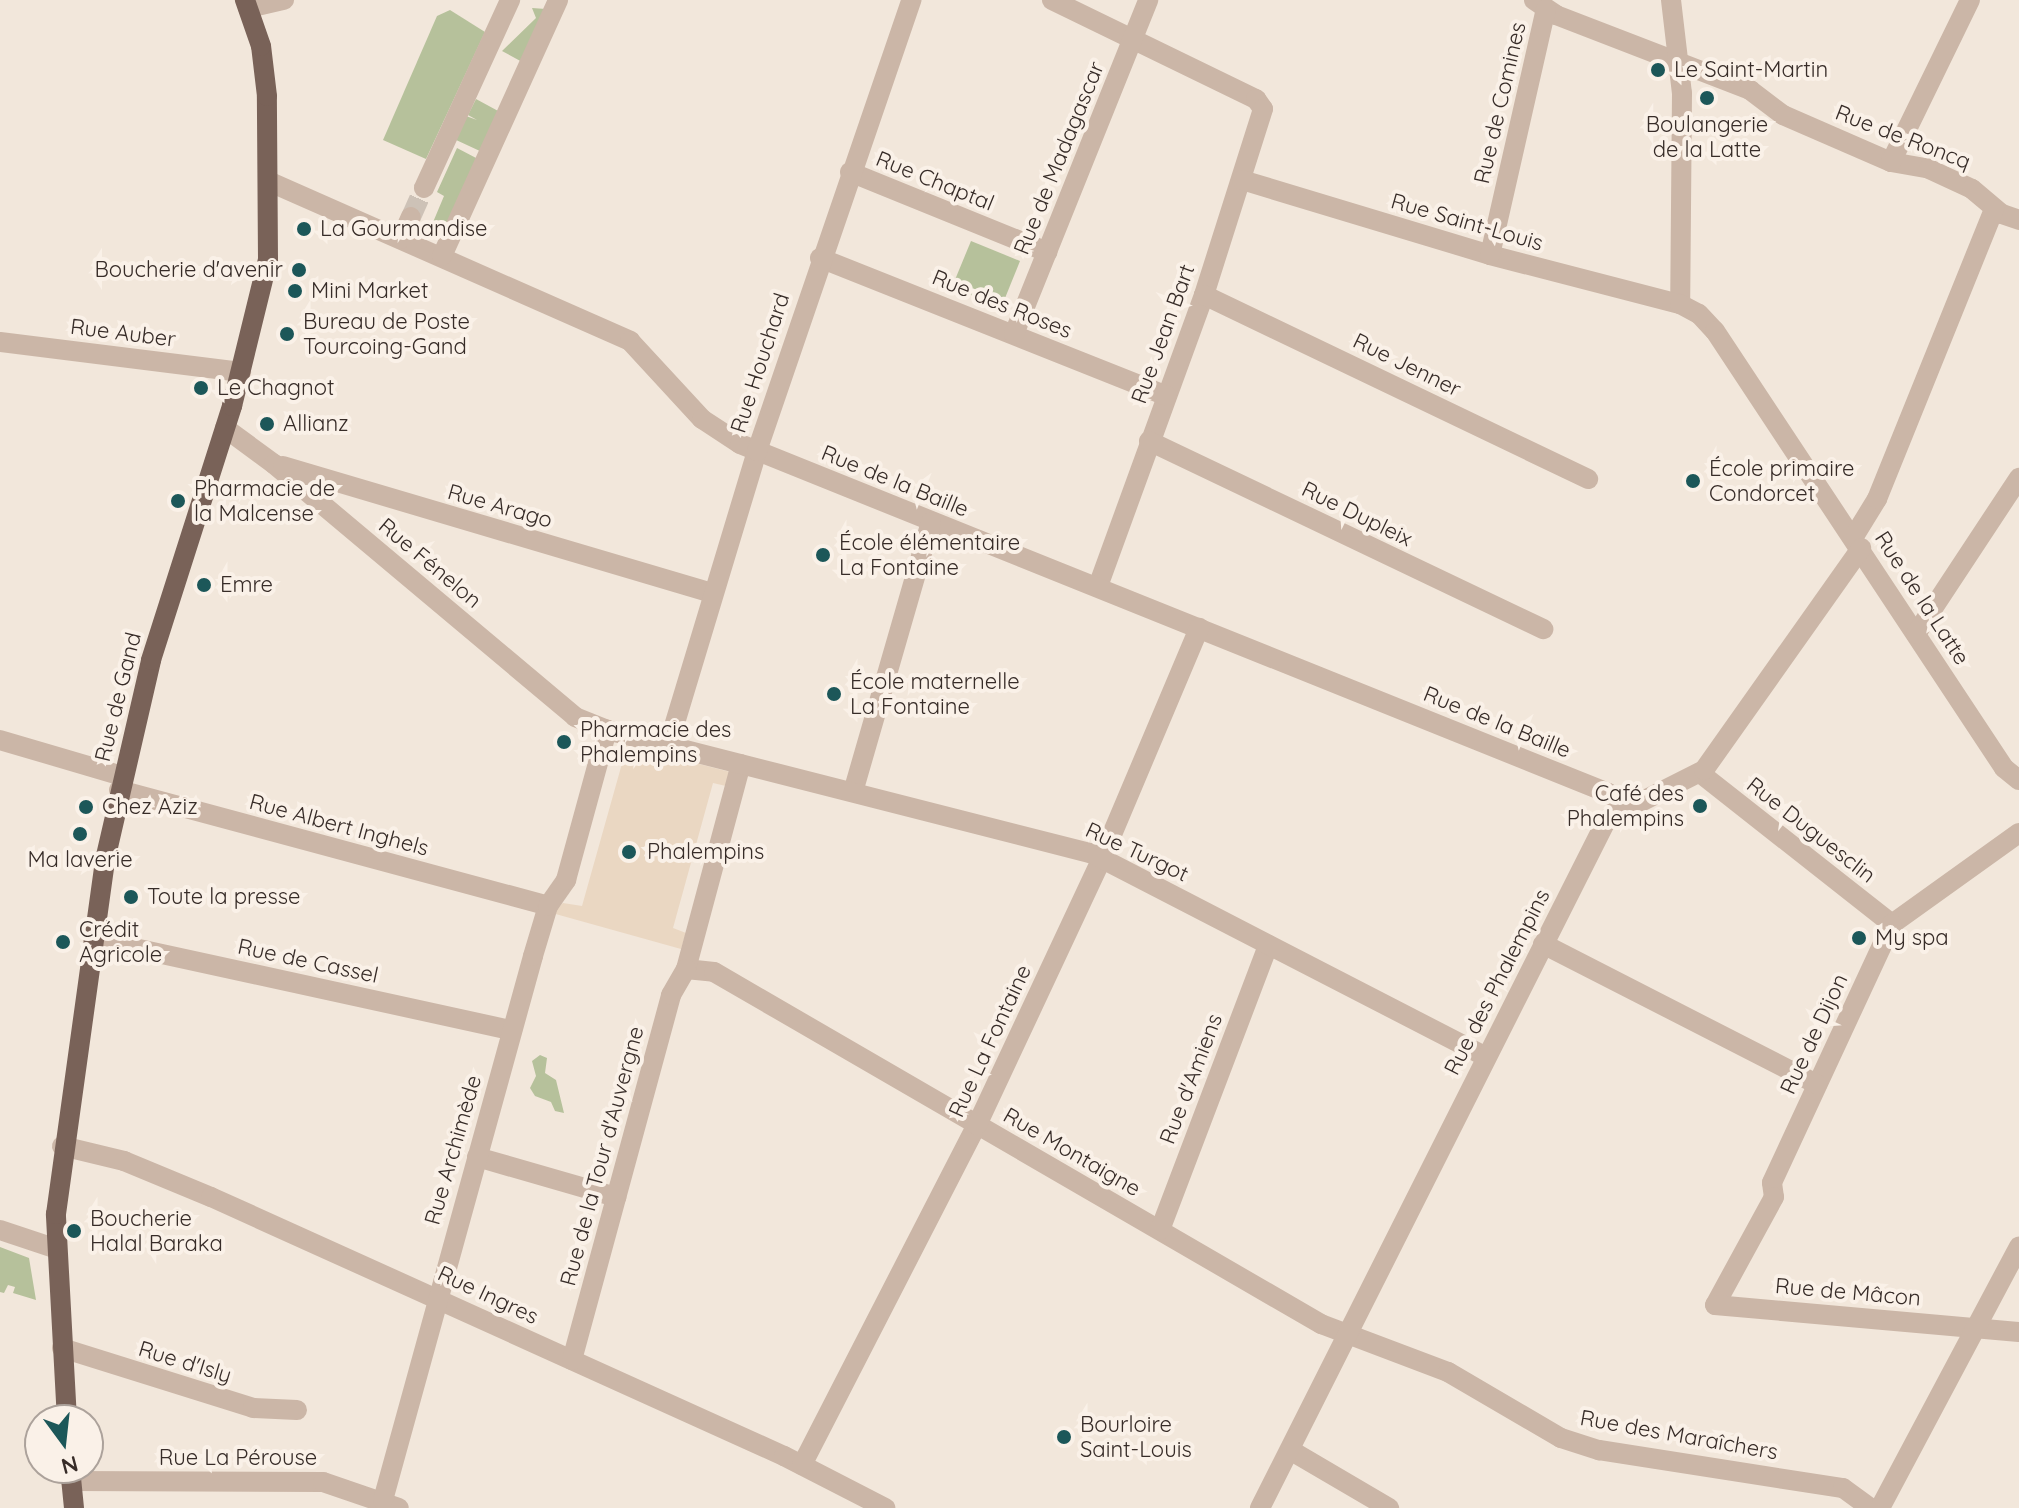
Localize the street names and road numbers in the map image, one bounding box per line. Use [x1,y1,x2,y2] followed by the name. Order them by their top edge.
[1469,20,1531,186] street label: Rue de Comines
[1008,58,1110,258] street label: Rue de Madagascar
[1832,99,1974,175] street label: Rue de Roncq
[872,145,998,217] street label: Rue Chaptal
[1388,188,1546,256] street label: Rue Saint-Louis
[1126,261,1200,407] street label: Rue Jean Bart
[928,264,1076,344] street label: Rue des Roses
[725,290,795,436] street label: Rue Houchard
[69,313,177,353] street label: Rue Auber
[1349,328,1465,402] street label: Rue Jenner
[818,439,972,523] street label: Rue de la Baille
[1297,476,1417,552] street label: Rue Dupleix
[445,478,555,534] street label: Rue Arago
[373,512,487,614] street label: Rue Fénelon
[1869,526,1975,670] street label: Rue de la Latte
[89,630,147,764] street label: Rue de Gand
[1420,680,1574,764] street label: Rue de la Baille
[1741,771,1881,889] street label: Rue Duguesclin
[246,788,432,862] street label: Rue Albert Inghels
[1081,817,1193,887] street label: Rue Turgot
[1439,885,1555,1079] street label: Rue des Phalempins
[235,933,381,989] street label: Rue de Cassel
[943,961,1037,1121] street label: Rue La Fontaine
[1775,970,1853,1098] street label: Rue de Dijon
[1154,1010,1228,1148] street label: Rue d'Amiens
[555,1023,649,1289] street label: Rue de la Tour d'Auvergne
[419,1072,487,1228] street label: Rue Archimède
[999,1102,1145,1202] street label: Rue Montaigne
[433,1260,543,1330] street label: Rue Ingres
[1774,1272,1922,1312] street label: Rue de Mâcon
[135,1335,235,1389] street label: Rue d'Isly
[1578,1405,1780,1465] street label: Rue des Maraîchers
[159,1445,317,1471] street label: Rue La Pérouse

